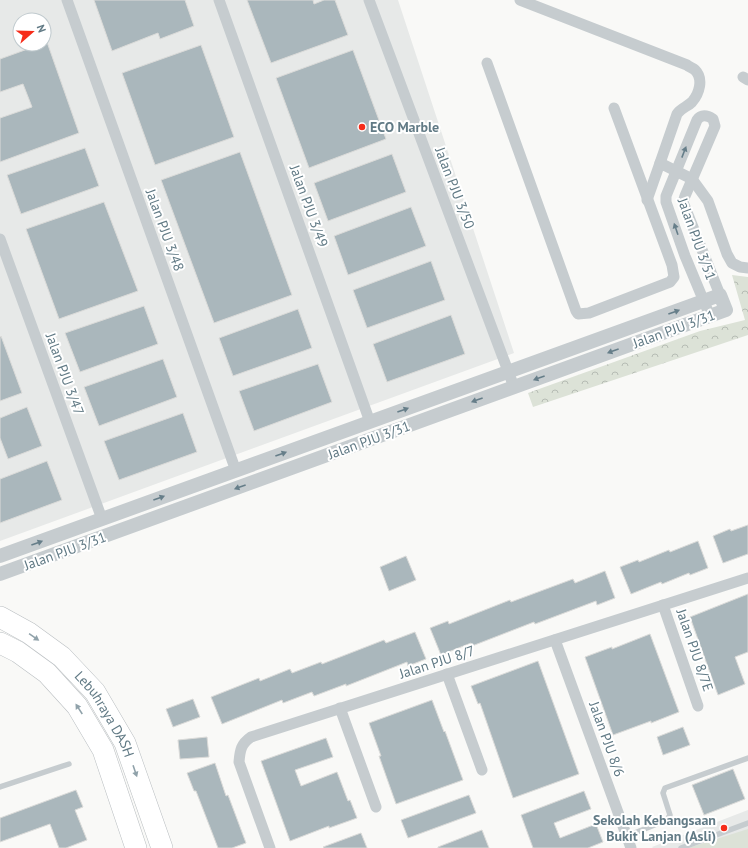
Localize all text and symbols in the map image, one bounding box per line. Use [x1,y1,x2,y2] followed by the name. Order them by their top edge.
[12,12,52,52] north arrow
[34,23,49,34] text: N
[370,118,439,136] place label: ECO Marble
[357,122,367,132] marker: ECO Marble
[431,144,479,232] street label: Jalan PJU 3/50
[681,146,687,158] one-way arrow
[285,162,332,250] street label: Jalan PJU 3/49
[141,186,188,274] street label: Jalan PJU 3/48
[673,195,720,283] street label: Jalan PJU 3/51
[672,223,678,235] one-way arrow
[630,306,718,353] street label: Jalan PJU 3/31
[669,309,681,315] one-way arrow
[41,330,88,418] street label: Jalan PJU 3/47
[607,348,619,354] one-way arrow
[532,375,544,381] one-way arrow
[471,398,483,404] one-way arrow
[398,407,410,413] one-way arrow
[325,417,413,464] street label: Jalan PJU 3/31
[276,451,288,457] one-way arrow
[234,484,246,490] one-way arrow
[153,495,165,501] one-way arrow
[21,528,109,575] street label: Jalan PJU 3/31
[31,539,43,545] one-way arrow
[672,605,717,694] street label: Jalan PJU 8/7E
[28,633,40,640] one-way arrow
[396,641,477,683] street label: Jalan PJU 8/7
[71,667,138,760] street label: Lebuhraya DASH
[585,698,629,779] street label: Jalan PJU 8/6
[75,703,82,715] one-way arrow
[132,765,138,777] one-way arrow
[593,811,716,845] place label: Sekolah Kebangsaan Bukit Lanjan (Asli)
[719,823,729,833] marker: Sekolah Kebangsaan Bukit Lanjan (Asli)

